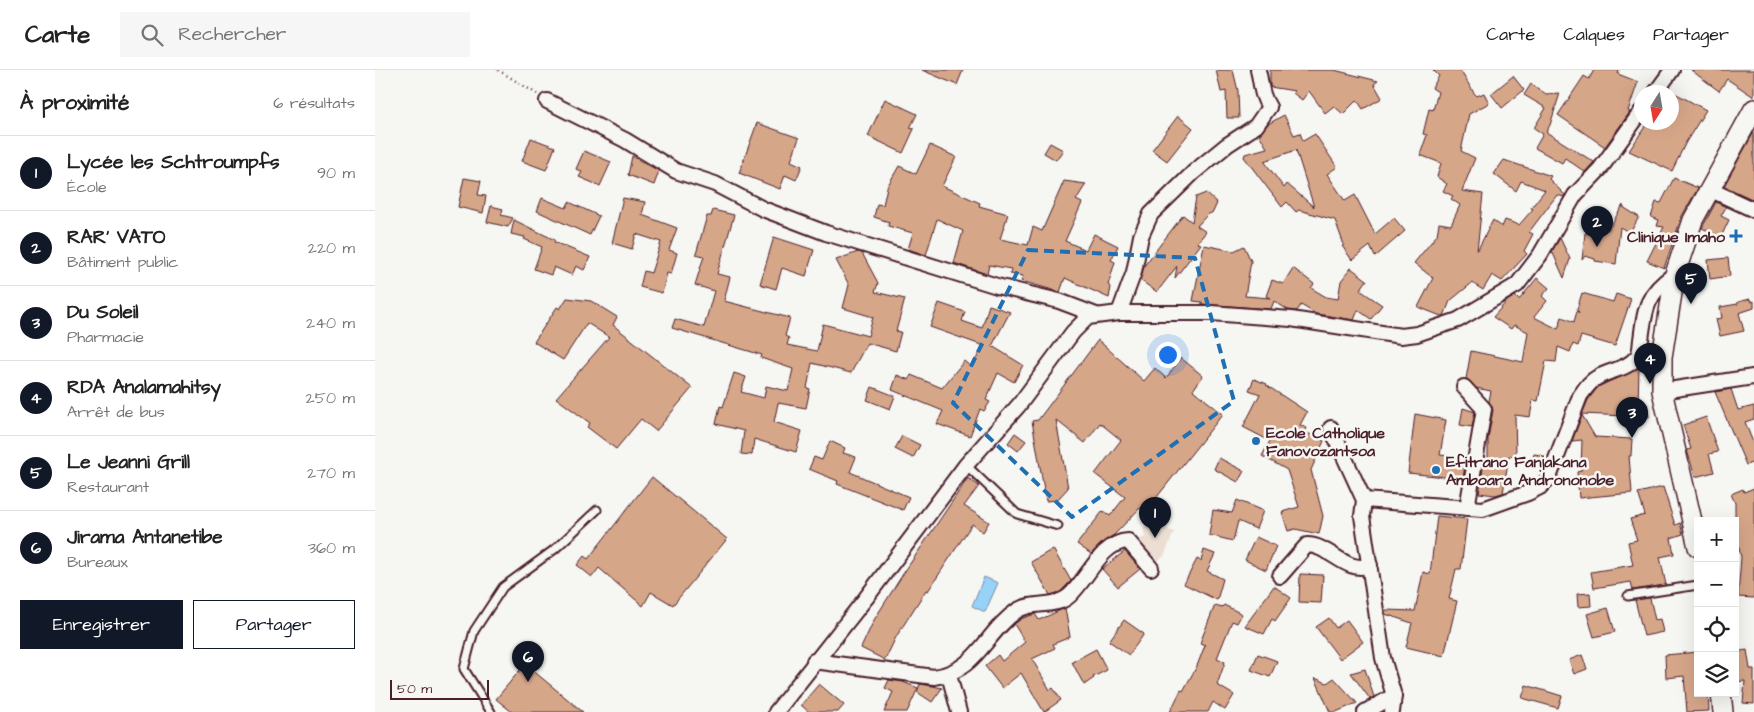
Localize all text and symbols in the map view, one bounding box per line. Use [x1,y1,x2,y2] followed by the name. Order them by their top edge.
[120,12,470,57] search box
[25,18,90,52] text: Carte
[138,21,166,49] icon: search
[178,21,286,48] text: Rechercher
[1486,22,1535,47] text: Carte
[1563,22,1625,47] text: Calques
[1653,22,1729,47] text: Partager
[1634,85,1679,130] north arrow
[20,88,129,117] text: À proximité
[273,92,355,114] text: 6 résultats
[67,149,280,176] text: Lycée les Schtroumpfs
[35,162,37,184] text: 1
[317,162,355,184] text: 90 m
[67,176,107,198] text: École
[1581,206,1613,247] pin: 2
[67,224,166,251] text: RAR' VATO
[1627,226,1726,248] place label: Clinique Imaho
[1729,229,1743,243] marker: Clinique Imaho
[31,237,41,259] text: 2
[308,237,355,259] text: 220 m
[67,251,178,273] text: Bâtiment public
[1675,263,1707,304] pin: 5
[67,299,139,326] text: Du Soleil
[32,312,40,334] text: 3
[306,312,355,334] text: 240 m
[67,326,144,348] text: Pharmacie
[1155,342,1181,368] your location
[1634,343,1666,384] pin: 4
[67,374,221,401] text: RDA Analamahitsy
[31,387,41,409] text: 4
[306,387,355,409] text: 250 m
[1616,397,1648,438] pin: 3
[67,401,165,423] text: Arrêt de bus
[1266,422,1385,462] place label: Ecole Catholique Fanovozantsoa
[1250,435,1262,447] marker: Ecole Catholique Fanovozantsoa
[67,449,190,476] text: Le Jeanni Grill
[1446,451,1614,491] place label: Efitrano Fanjakana Amboara Andrononobe
[30,462,42,484] text: 5
[307,462,355,484] text: 270 m
[1430,464,1442,476] marker: Efitrano Fanjakana Amboara Andrononobe
[67,476,149,498] text: Restaurant
[1139,497,1171,538] pin: 1
[1694,517,1739,697] map controls
[1694,517,1739,562] button: +
[67,524,222,551] text: Jirama Antanetibe
[31,537,41,559] text: 6
[308,537,355,559] text: 360 m
[67,551,128,573] text: Bureaux
[1694,562,1739,607] button: −
[20,600,183,649] button: Enregistrer
[193,600,355,649] button: Partager
[1694,607,1739,652] button: locate
[512,641,544,682] pin: 6
[1694,652,1739,697] button: layers
[390,677,489,700] scale bar
[397,679,432,699] text: 50 m

